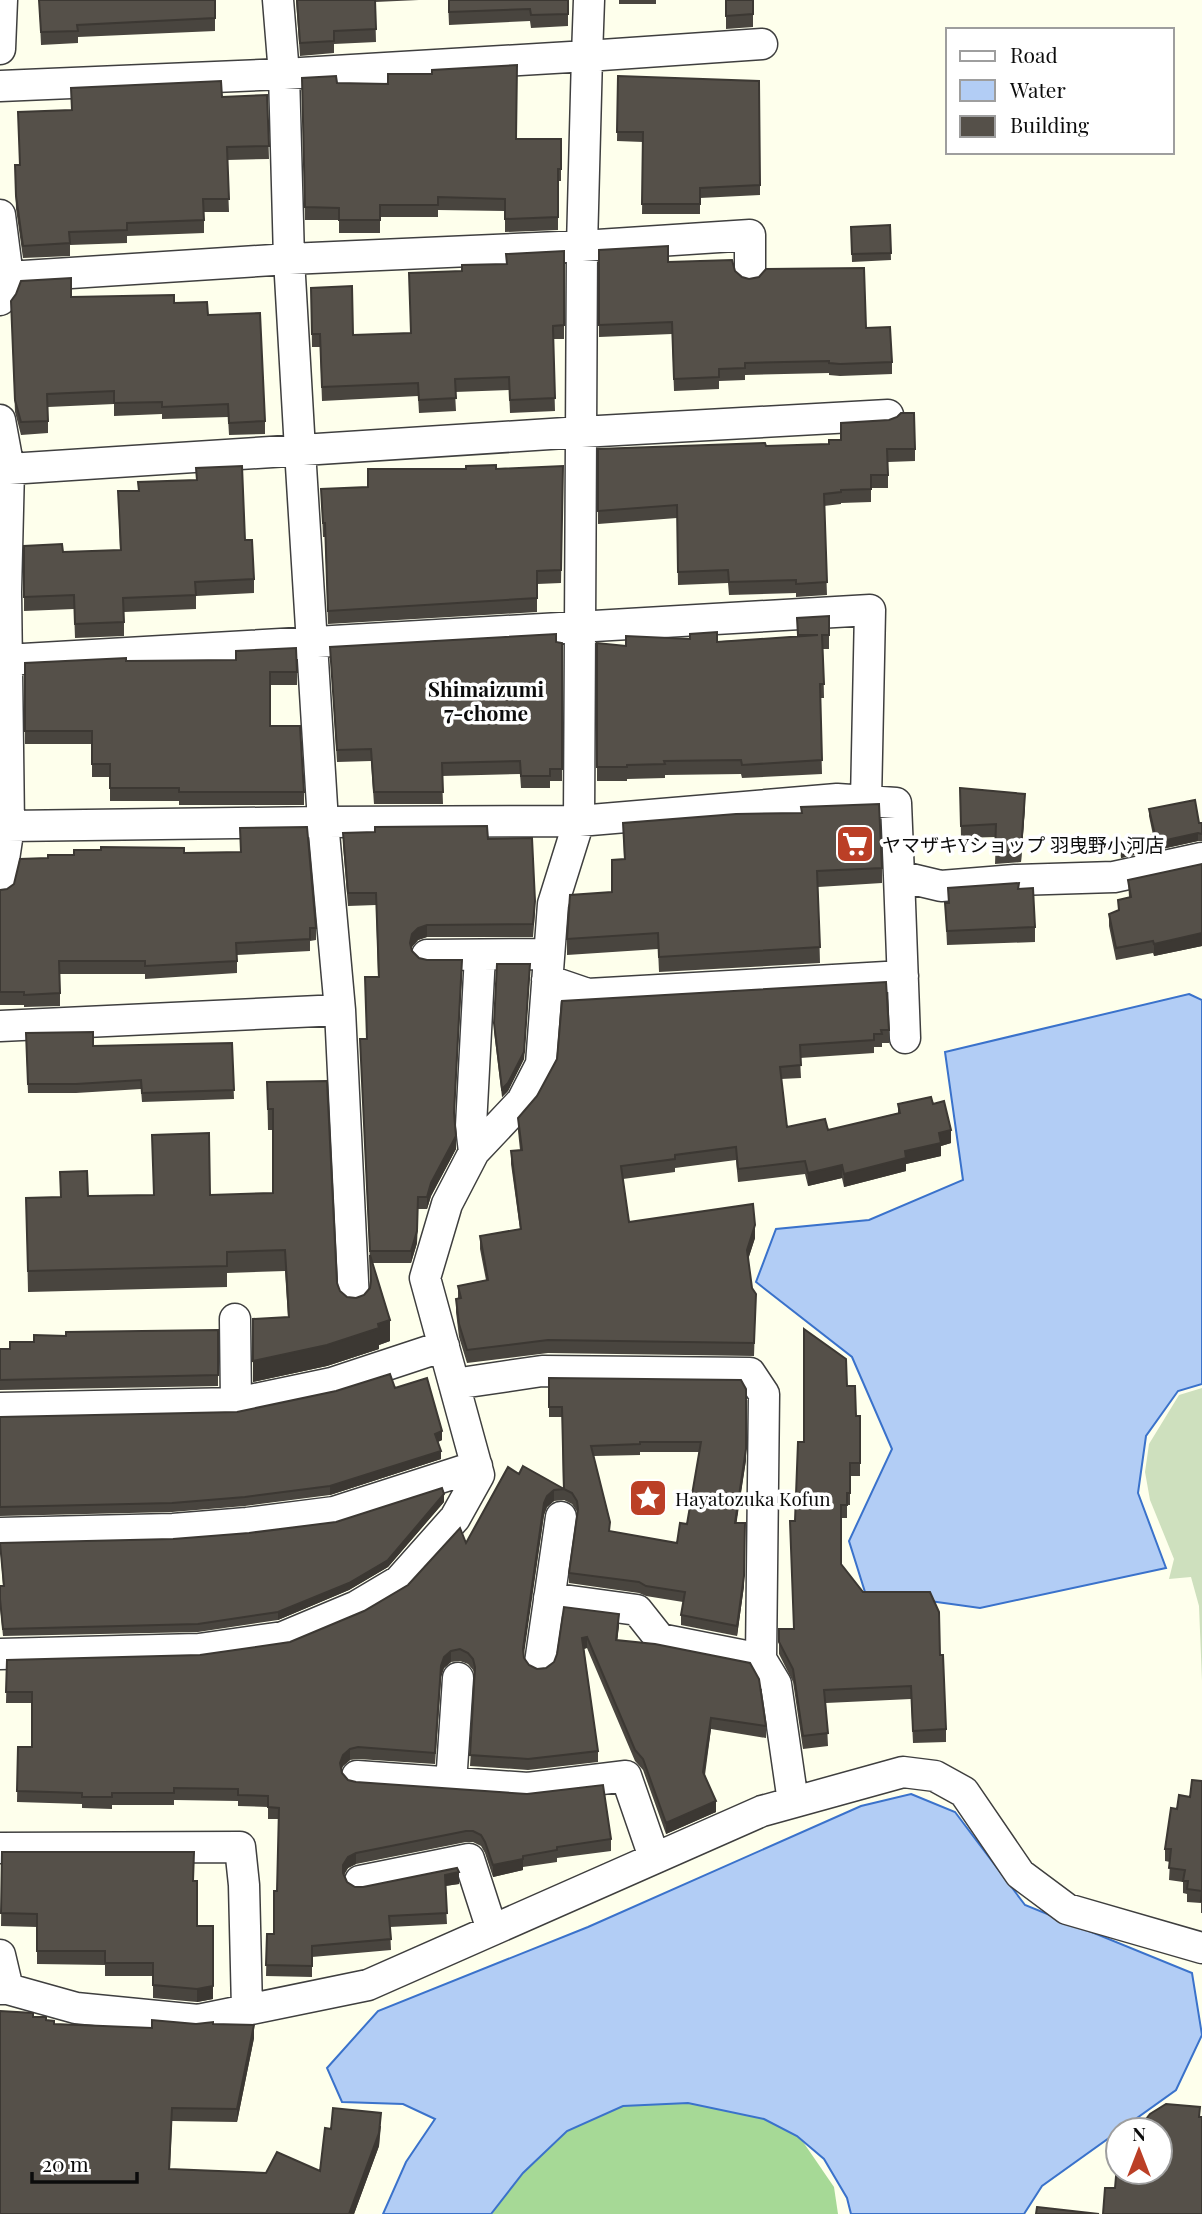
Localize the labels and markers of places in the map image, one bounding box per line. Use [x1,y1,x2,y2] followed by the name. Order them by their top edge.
[834,823,876,865] supermarket icon: ヤマザキYショップ 羽曳野小河店
[882,831,1164,857] place label: ヤマザキYショップ 羽曳野小河店
[627,1477,669,1519] place icon: Hayatozuka Kofun
[675,1485,831,1511] place label: Hayatozuka Kofun

